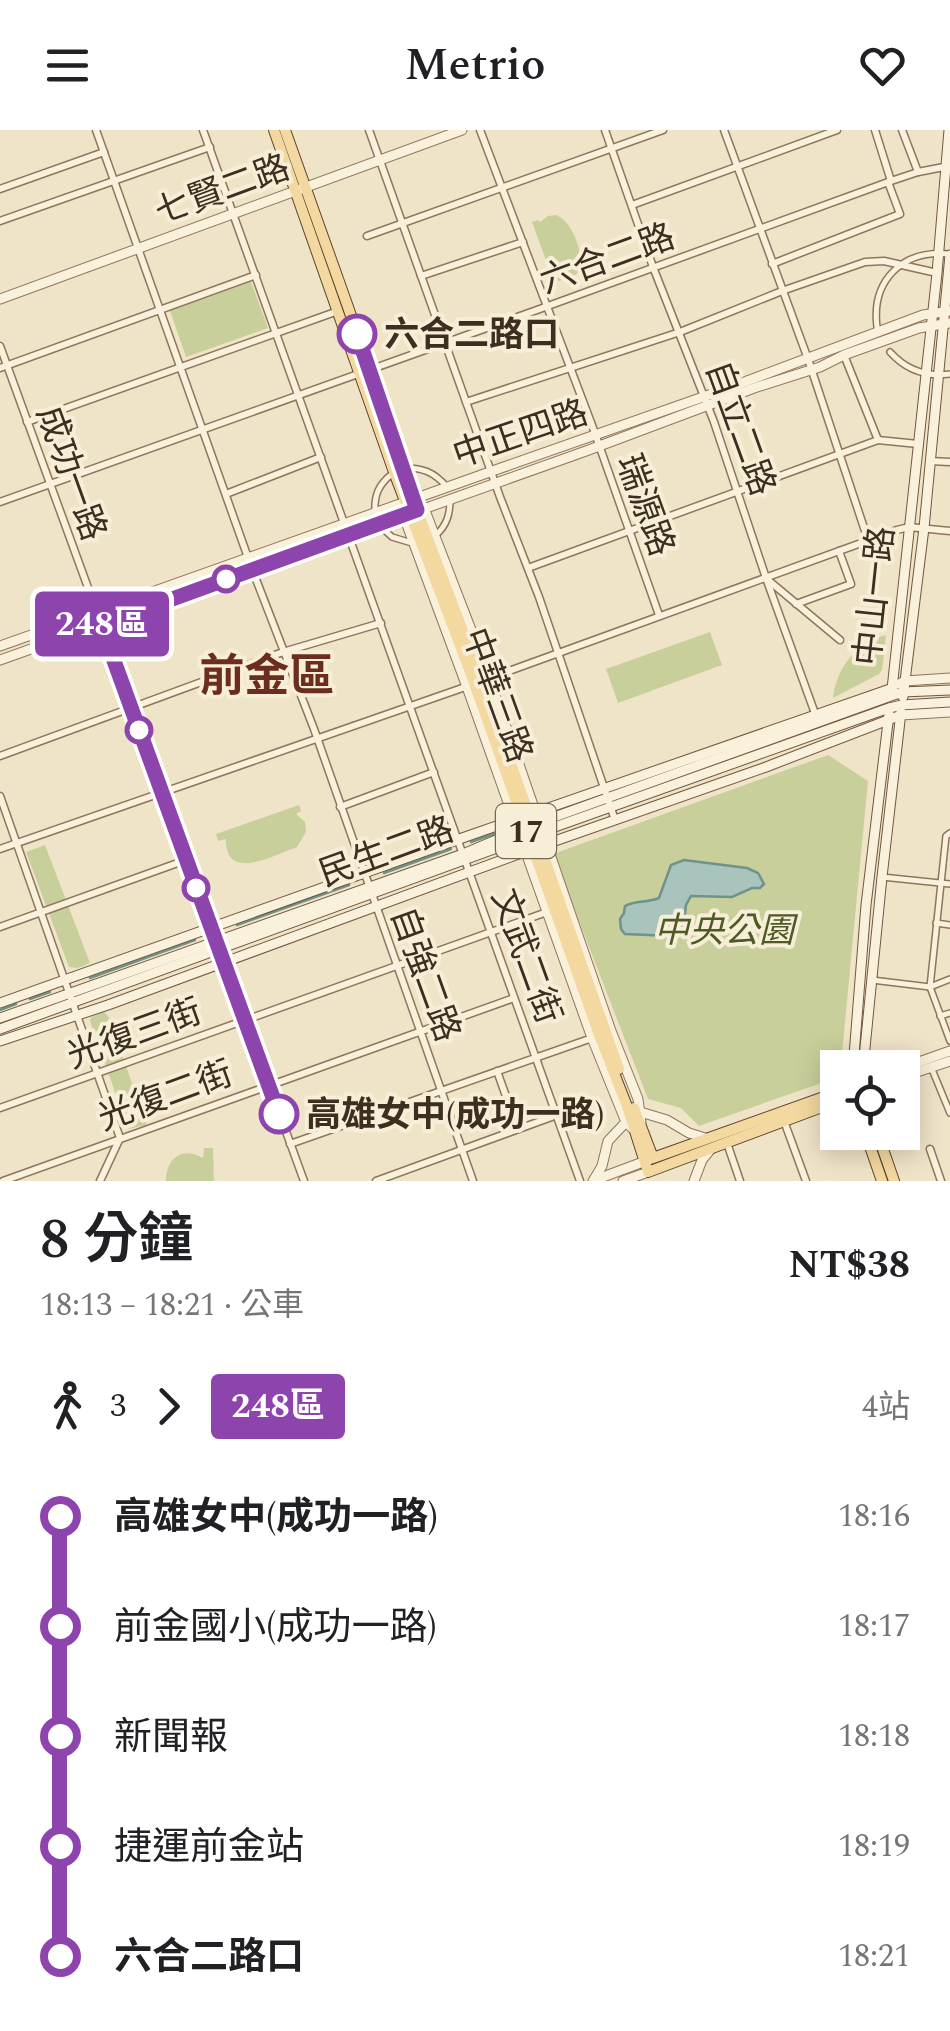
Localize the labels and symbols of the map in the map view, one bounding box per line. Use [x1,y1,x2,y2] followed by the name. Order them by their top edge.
[148,142,297,239] street label: 七賢二路
[533,211,682,308] street label: 六合二路
[384,309,559,362] place label: 六合二路口
[338,315,376,353] marker: 六合二路口
[691,354,788,503] street label: 自立二路
[446,387,595,482] street label: 中正四路
[22,399,119,548] street label: 成功一路
[602,447,687,564] street label: 瑞源路
[842,524,909,669] street label: 中山一路
[213,566,239,592] unlabelled marker
[32,592,172,656] line badge: 248區
[448,621,545,770] street label: 中華三路
[199,643,335,712] district label: 前金區
[126,717,152,743] unlabelled marker
[312,804,461,901] street label: 民生二路
[496,804,556,858] road number: 17
[183,875,209,901] unlabelled marker
[477,882,574,1031] street label: 文武二街
[376,900,473,1049] street label: 自強二路
[654,905,799,958] park label: 中央公園
[60,986,209,1083] street label: 光復三街
[91,1048,240,1145] street label: 光復二街
[306,1089,604,1142] place label: 高雄女中(成功一路)
[260,1095,298,1133] marker: 高雄女中(成功一路)

